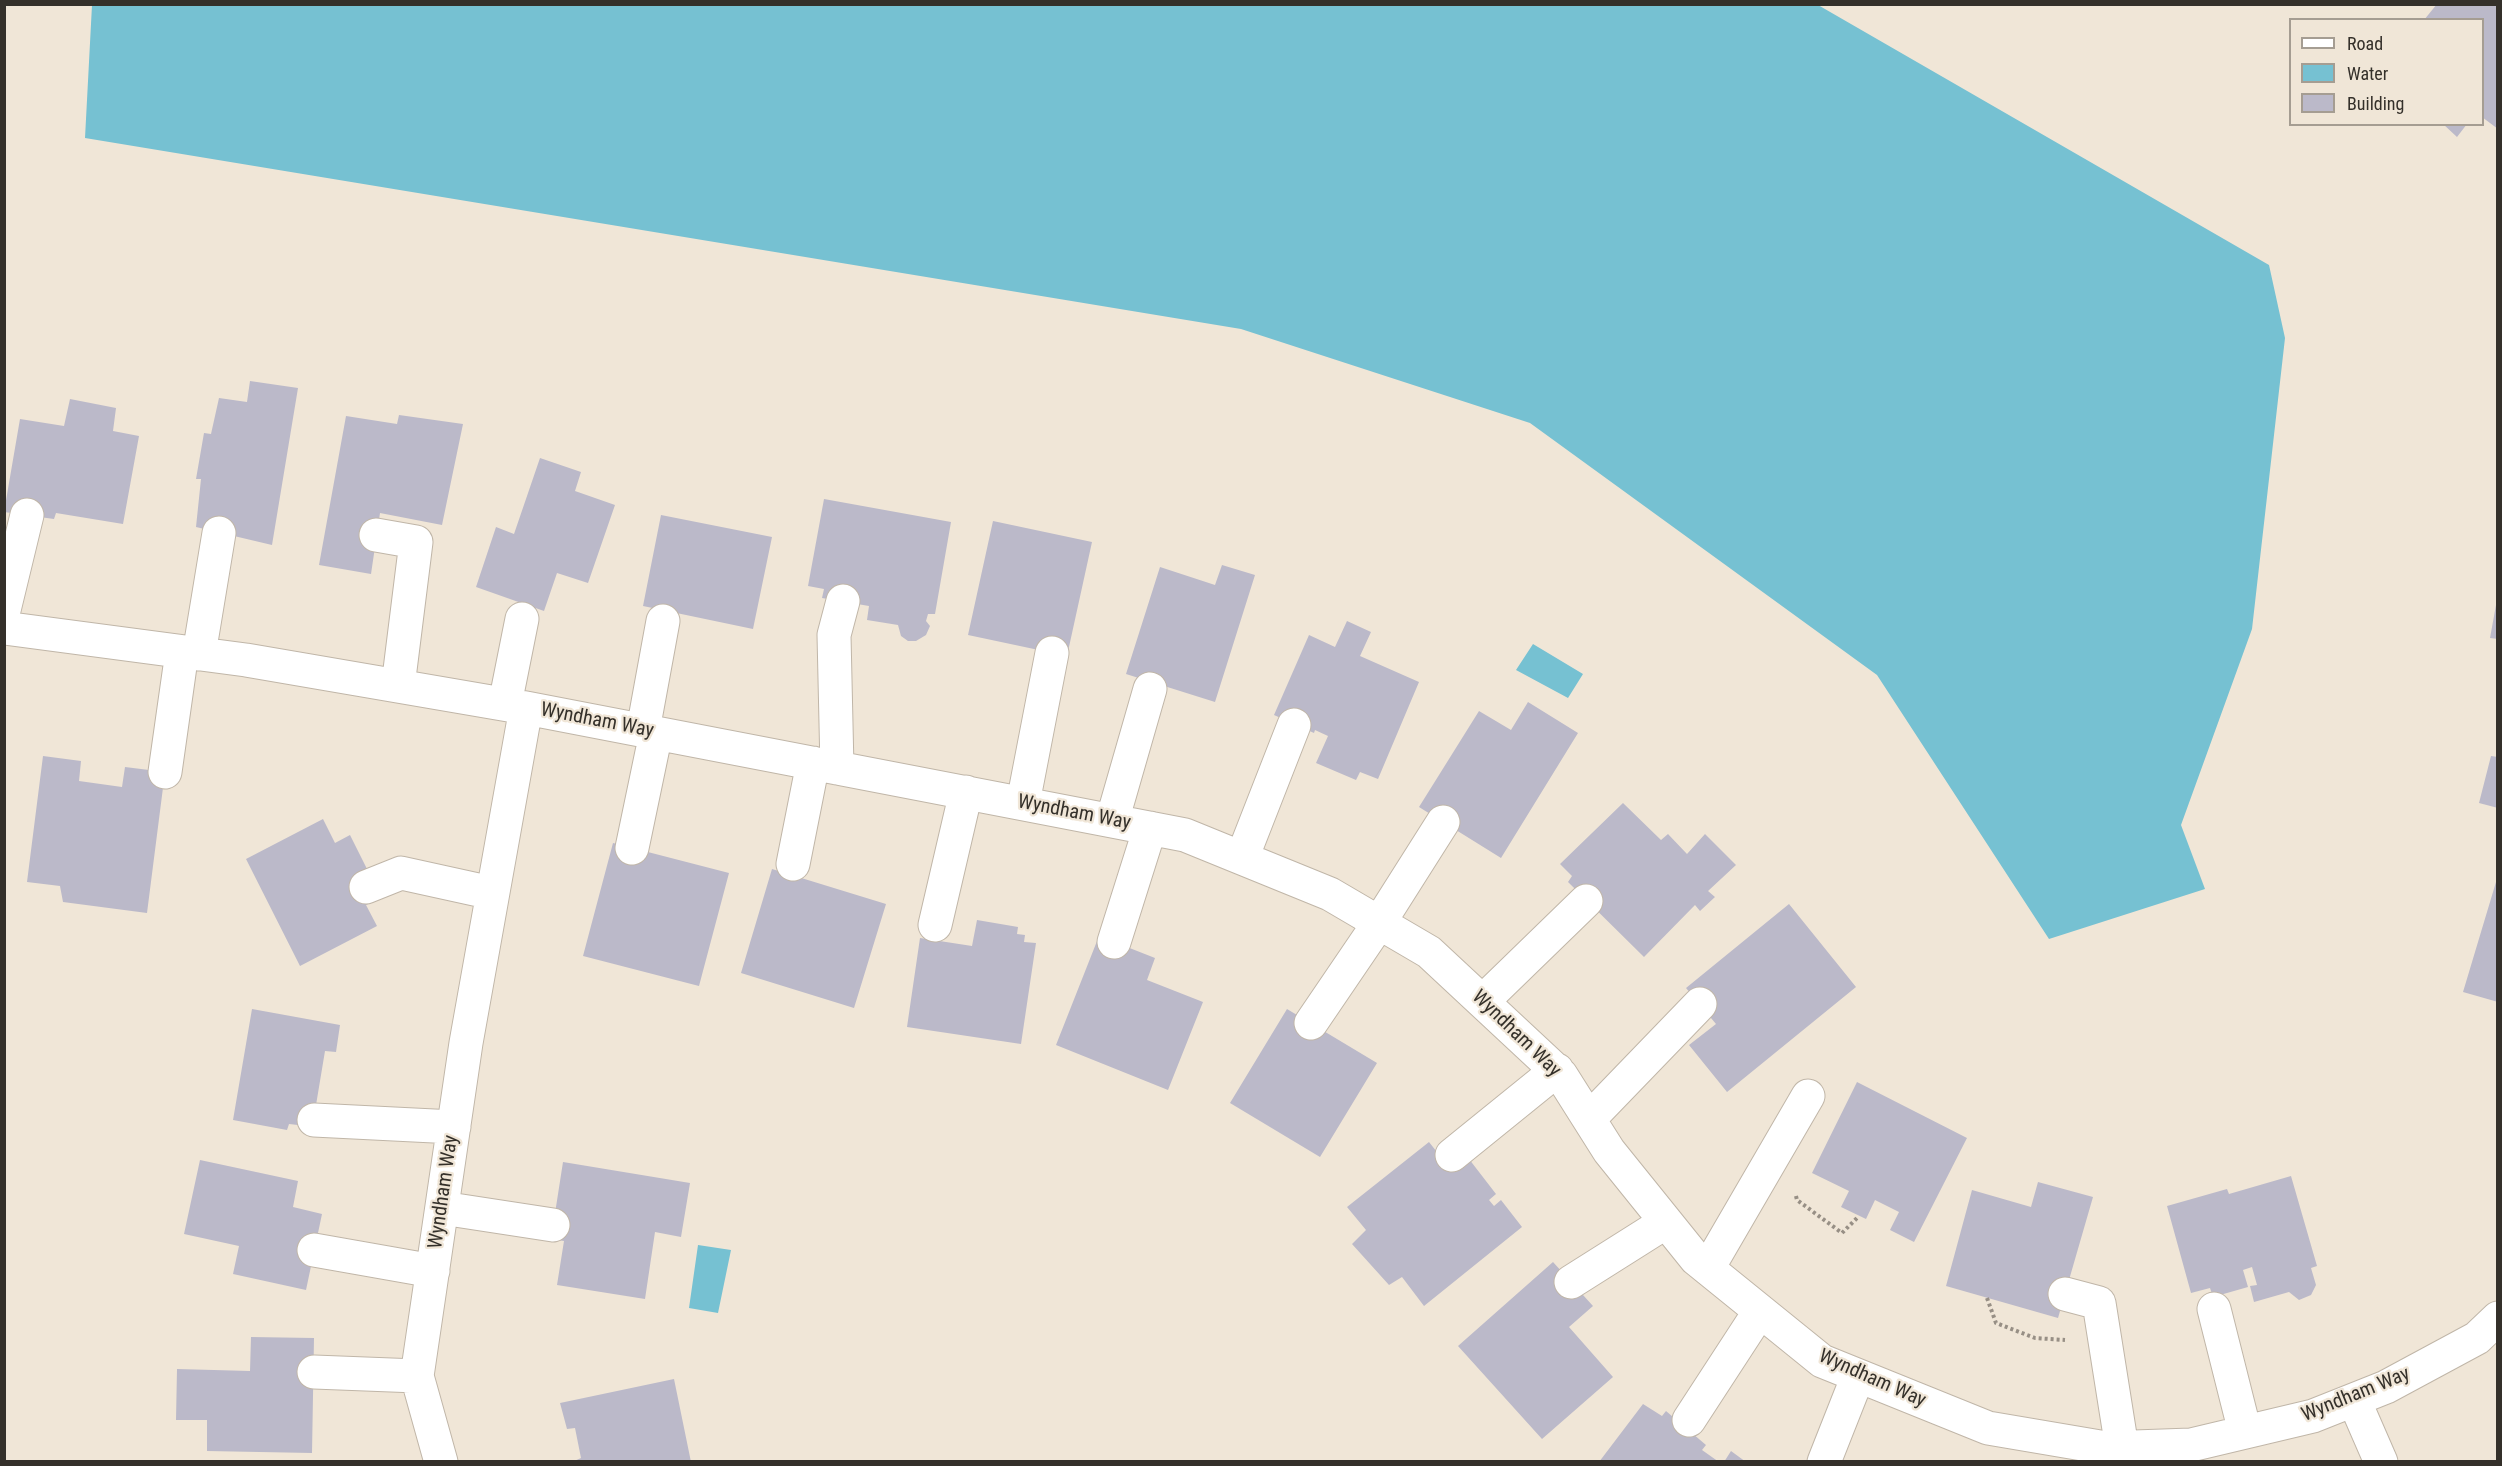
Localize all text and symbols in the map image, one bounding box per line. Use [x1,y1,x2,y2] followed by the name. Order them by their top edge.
[2289,18,2484,126] legend
[2347,33,2383,54] text: Road
[2347,63,2388,84] text: Water
[2347,93,2404,114] text: Building
[538,698,656,744] street label: Wyndham Way
[1015,790,1133,836] street label: Wyndham Way
[1466,986,1566,1082] street label: Wyndham Way
[424,1134,464,1250] street label: Wyndham Way
[1815,1345,1929,1413] street label: Wyndham Way
[2298,1362,2414,1428] street label: Wyndham Way

